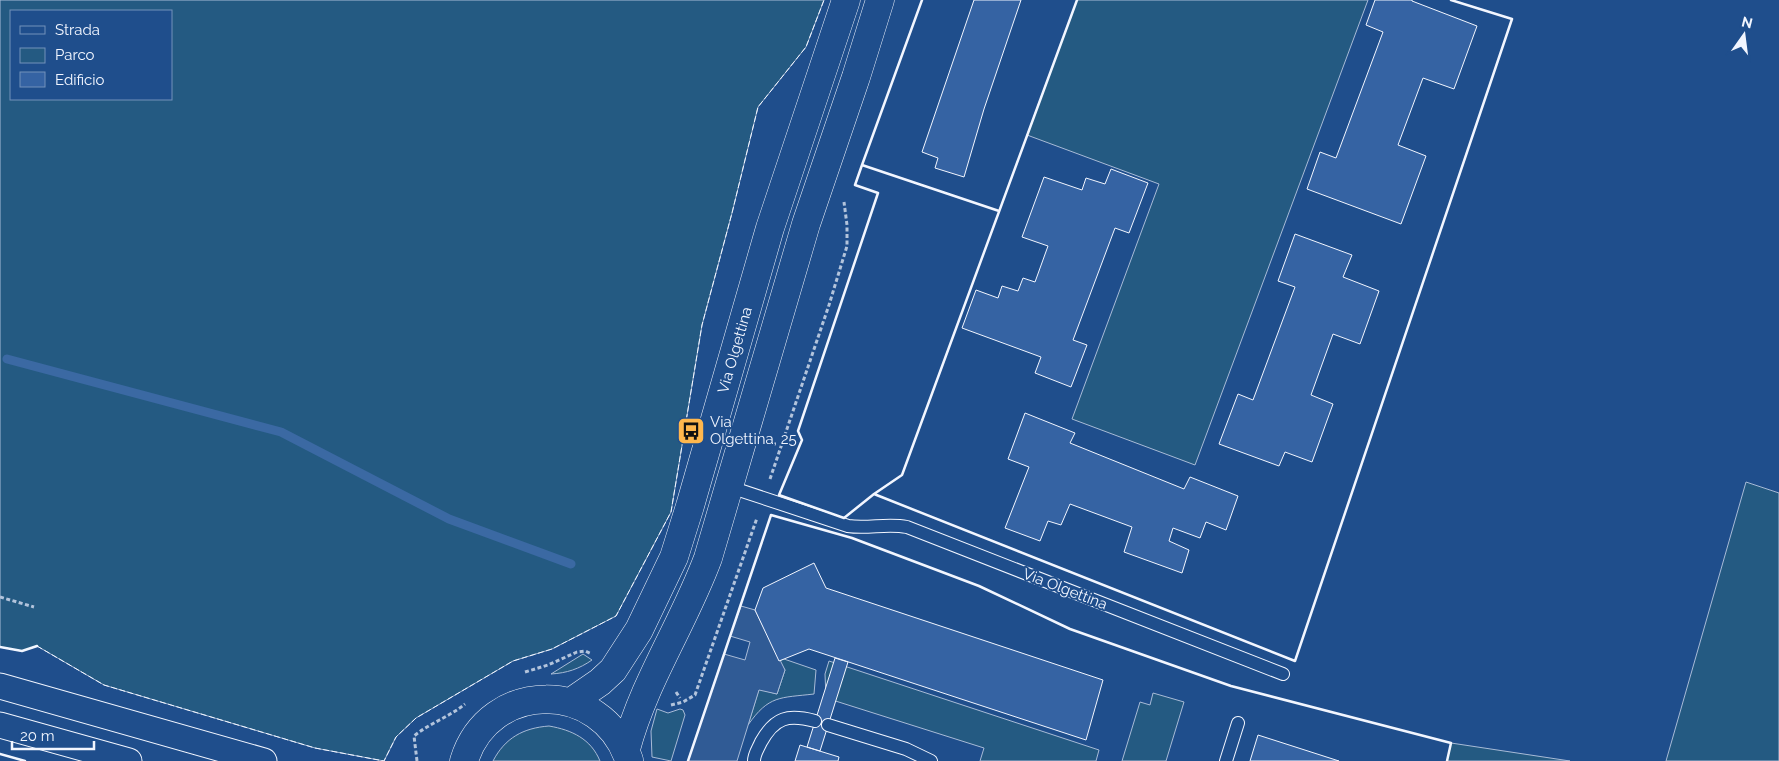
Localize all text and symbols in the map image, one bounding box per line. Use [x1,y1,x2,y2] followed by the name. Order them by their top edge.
[10,10,172,100] legend
[1719,10,1769,60] north arrow
[1740,13,1754,31] text: N
[55,21,100,39] text: Strada
[55,46,95,64] text: Parco
[55,71,105,89] text: Edificio
[714,305,756,395] street label: Via Olgettina
[710,413,797,448] place label: Via Olgettina, 25
[676,416,706,446] bus stop icon: Via Olgettina, 25
[1020,565,1110,613] street label: Via Olgettina
[12,718,95,750] scale bar
[20,727,55,745] text: 20 m

